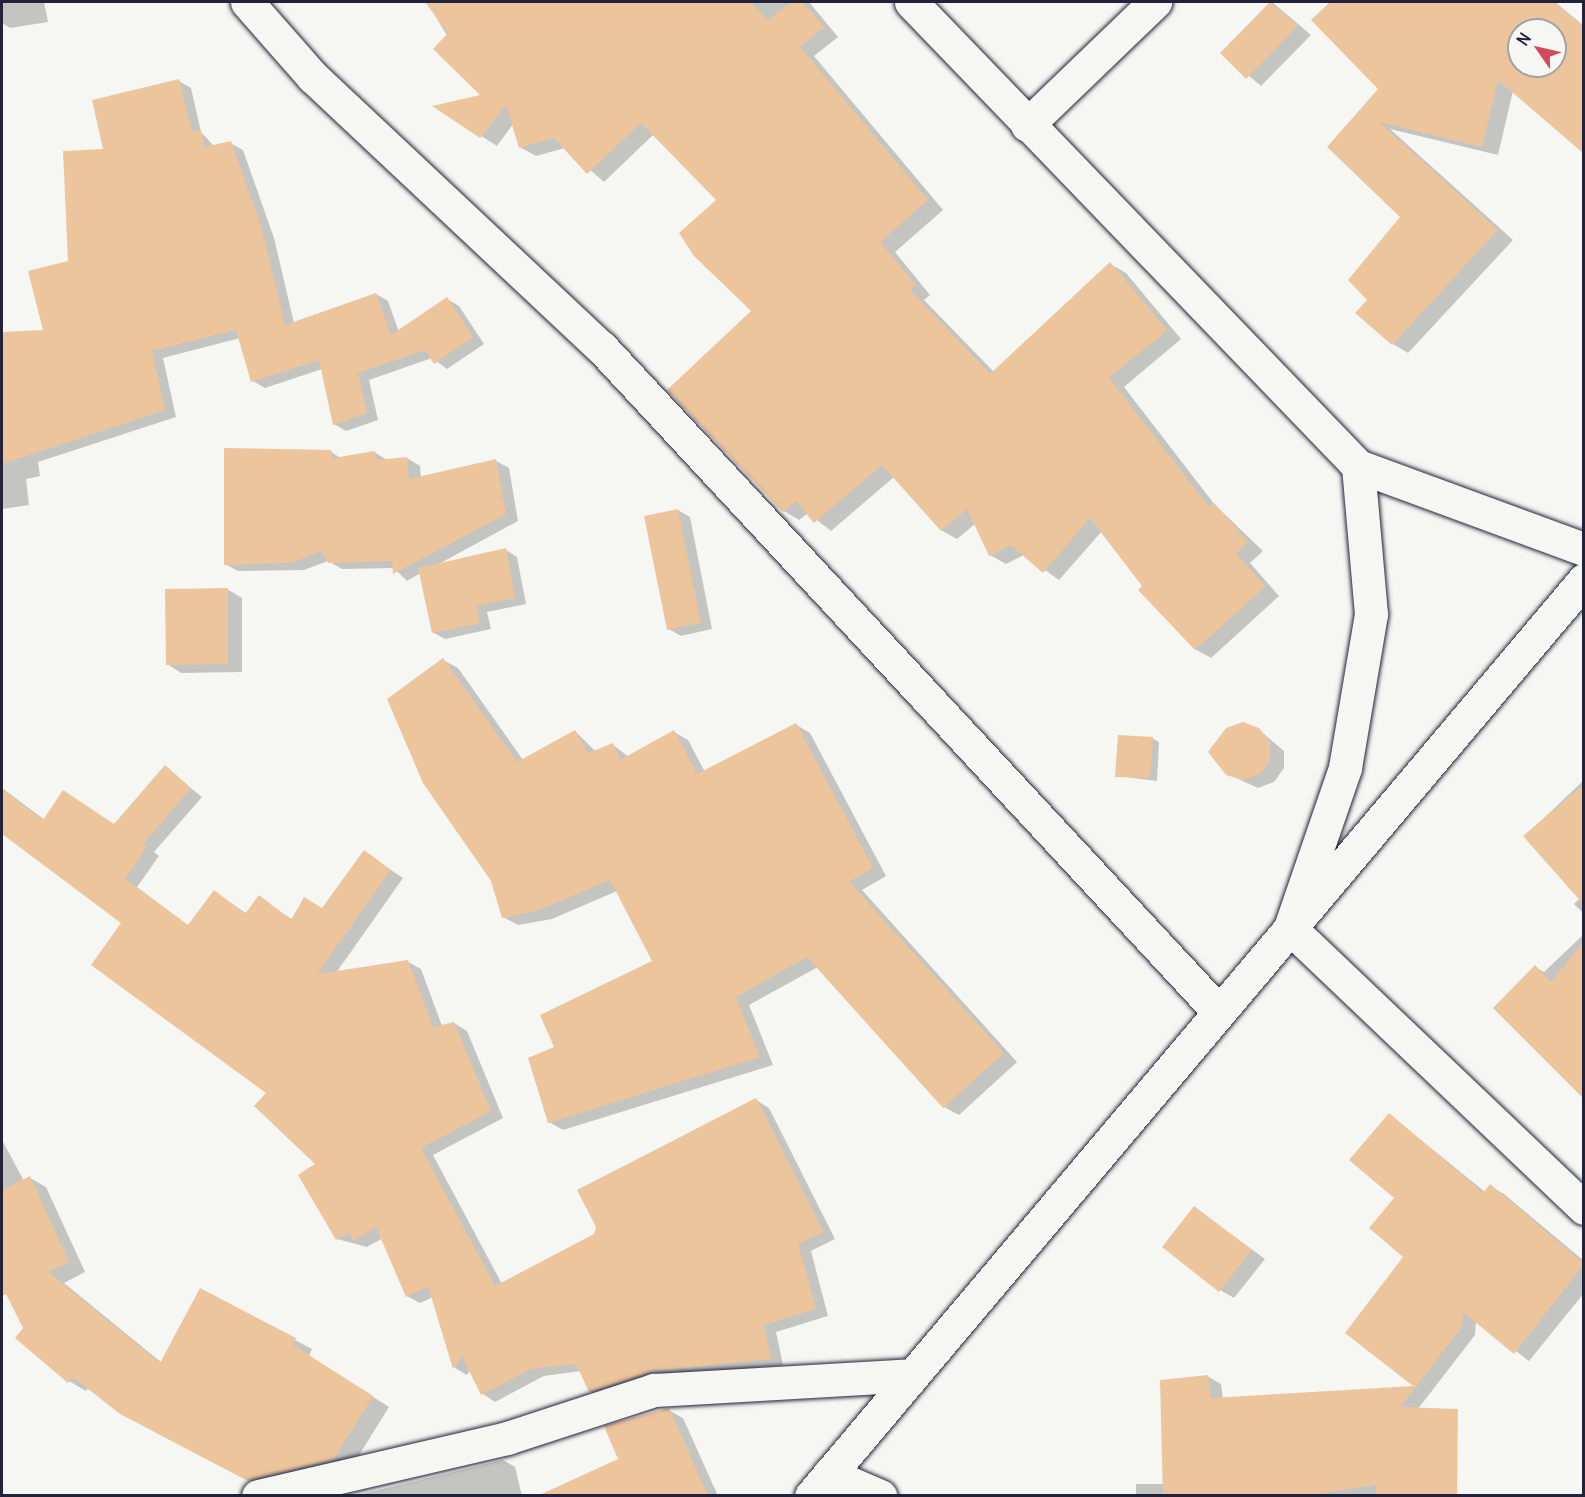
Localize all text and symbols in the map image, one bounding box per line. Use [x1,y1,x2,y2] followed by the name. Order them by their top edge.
[1507,18,1567,78] north arrow
[1512,29,1535,49] text: N

